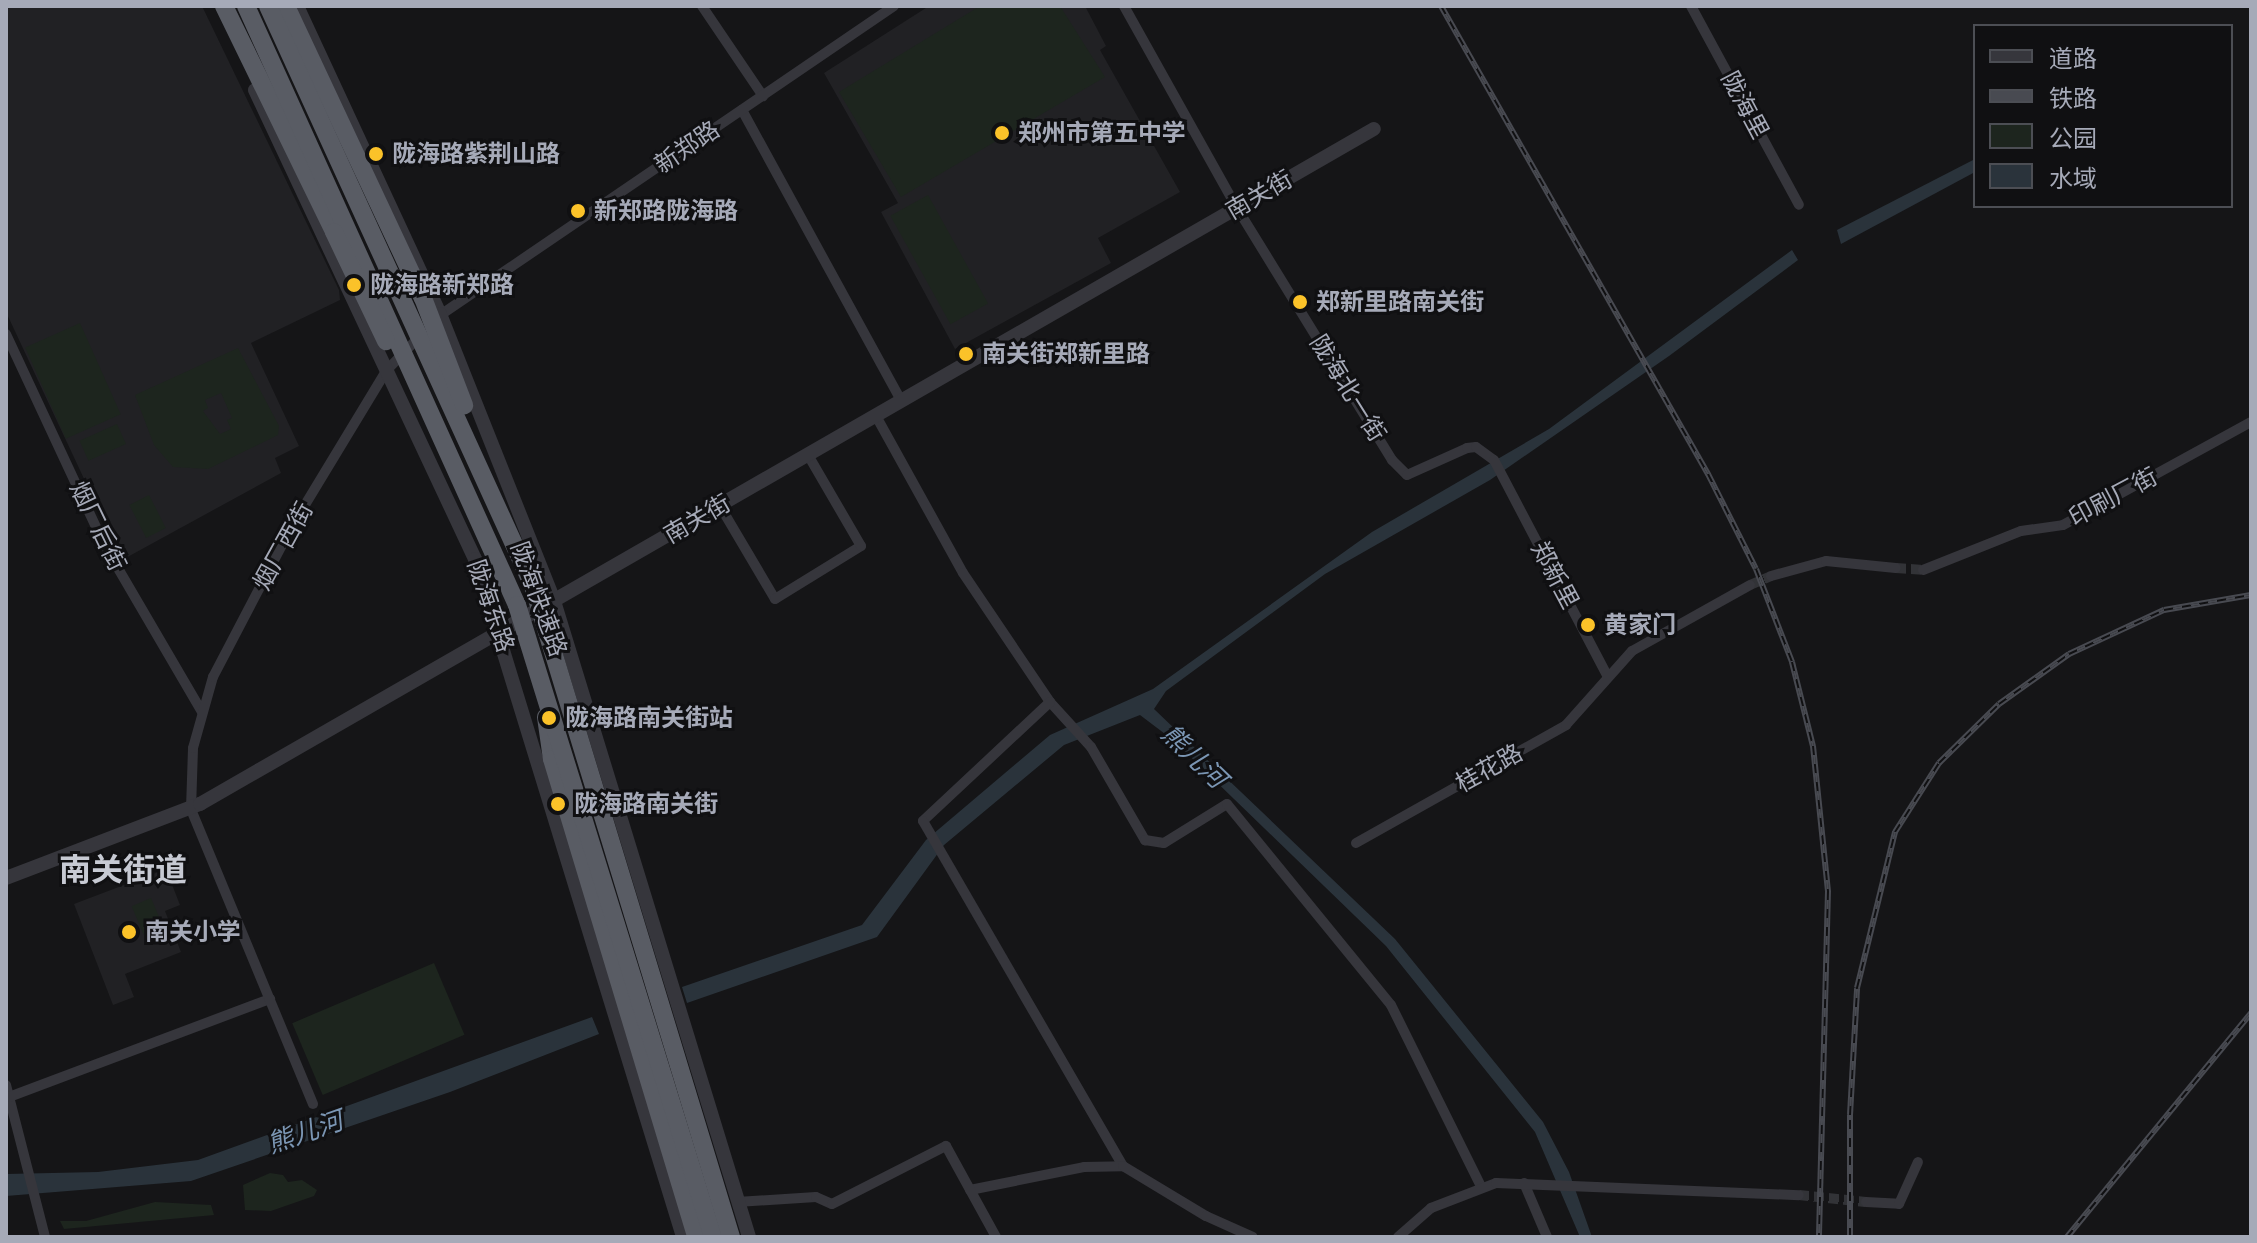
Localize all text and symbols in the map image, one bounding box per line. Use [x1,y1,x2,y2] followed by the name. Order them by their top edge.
[1973,24,2233,208] legend
[2049,44,2097,72] text: 道路
[1715,66,1775,144] street label: 陇海里
[2049,84,2097,112] text: 铁路
[649,115,725,179] street label: 新郑路
[1018,119,1186,147] place label: 郑州市第五中学
[993,124,1011,142] marker: 郑州市第五中学
[2049,124,2097,152] text: 公园
[392,140,560,168] place label: 陇海路紫荆山路
[367,145,385,163] marker: 陇海路紫荆山路
[2049,164,2097,192] text: 水域
[1221,165,1297,225] street label: 南关街
[594,197,738,225] place label: 新郑路陇海路
[569,202,587,220] marker: 新郑路陇海路
[370,271,514,299] place label: 陇海路新郑路
[345,276,363,294] marker: 陇海路新郑路
[1316,288,1484,316] place label: 郑新里路南关街
[1291,293,1309,311] marker: 郑新里路南关街
[1304,329,1392,447] street label: 陇海北一街
[982,340,1150,368] place label: 南关街郑新里路
[957,345,975,363] marker: 南关街郑新里路
[2064,462,2162,532] street label: 印刷厂街
[64,477,132,575] street label: 烟厂后街
[659,489,735,549] street label: 南关街
[247,497,319,595] street label: 烟厂西街
[1525,536,1585,614] street label: 郑新里
[505,538,573,660] street label: 陇海快速路
[462,556,520,656] street label: 陇海东路
[1604,611,1676,639] place label: 黄家门
[1579,616,1597,634] marker: 黄家门
[565,704,733,732] place label: 陇海路南关街站
[540,709,558,727] marker: 陇海路南关街站
[1155,718,1233,794] water label: 熊儿河
[1451,738,1527,798] street label: 桂花路
[574,790,718,818] place label: 陇海路南关街
[549,795,567,813] marker: 陇海路南关街
[59,851,187,889] district label: 南关街道
[145,918,241,946] place label: 南关小学
[120,923,138,941] marker: 南关小学
[263,1105,347,1159] water label: 熊儿河

